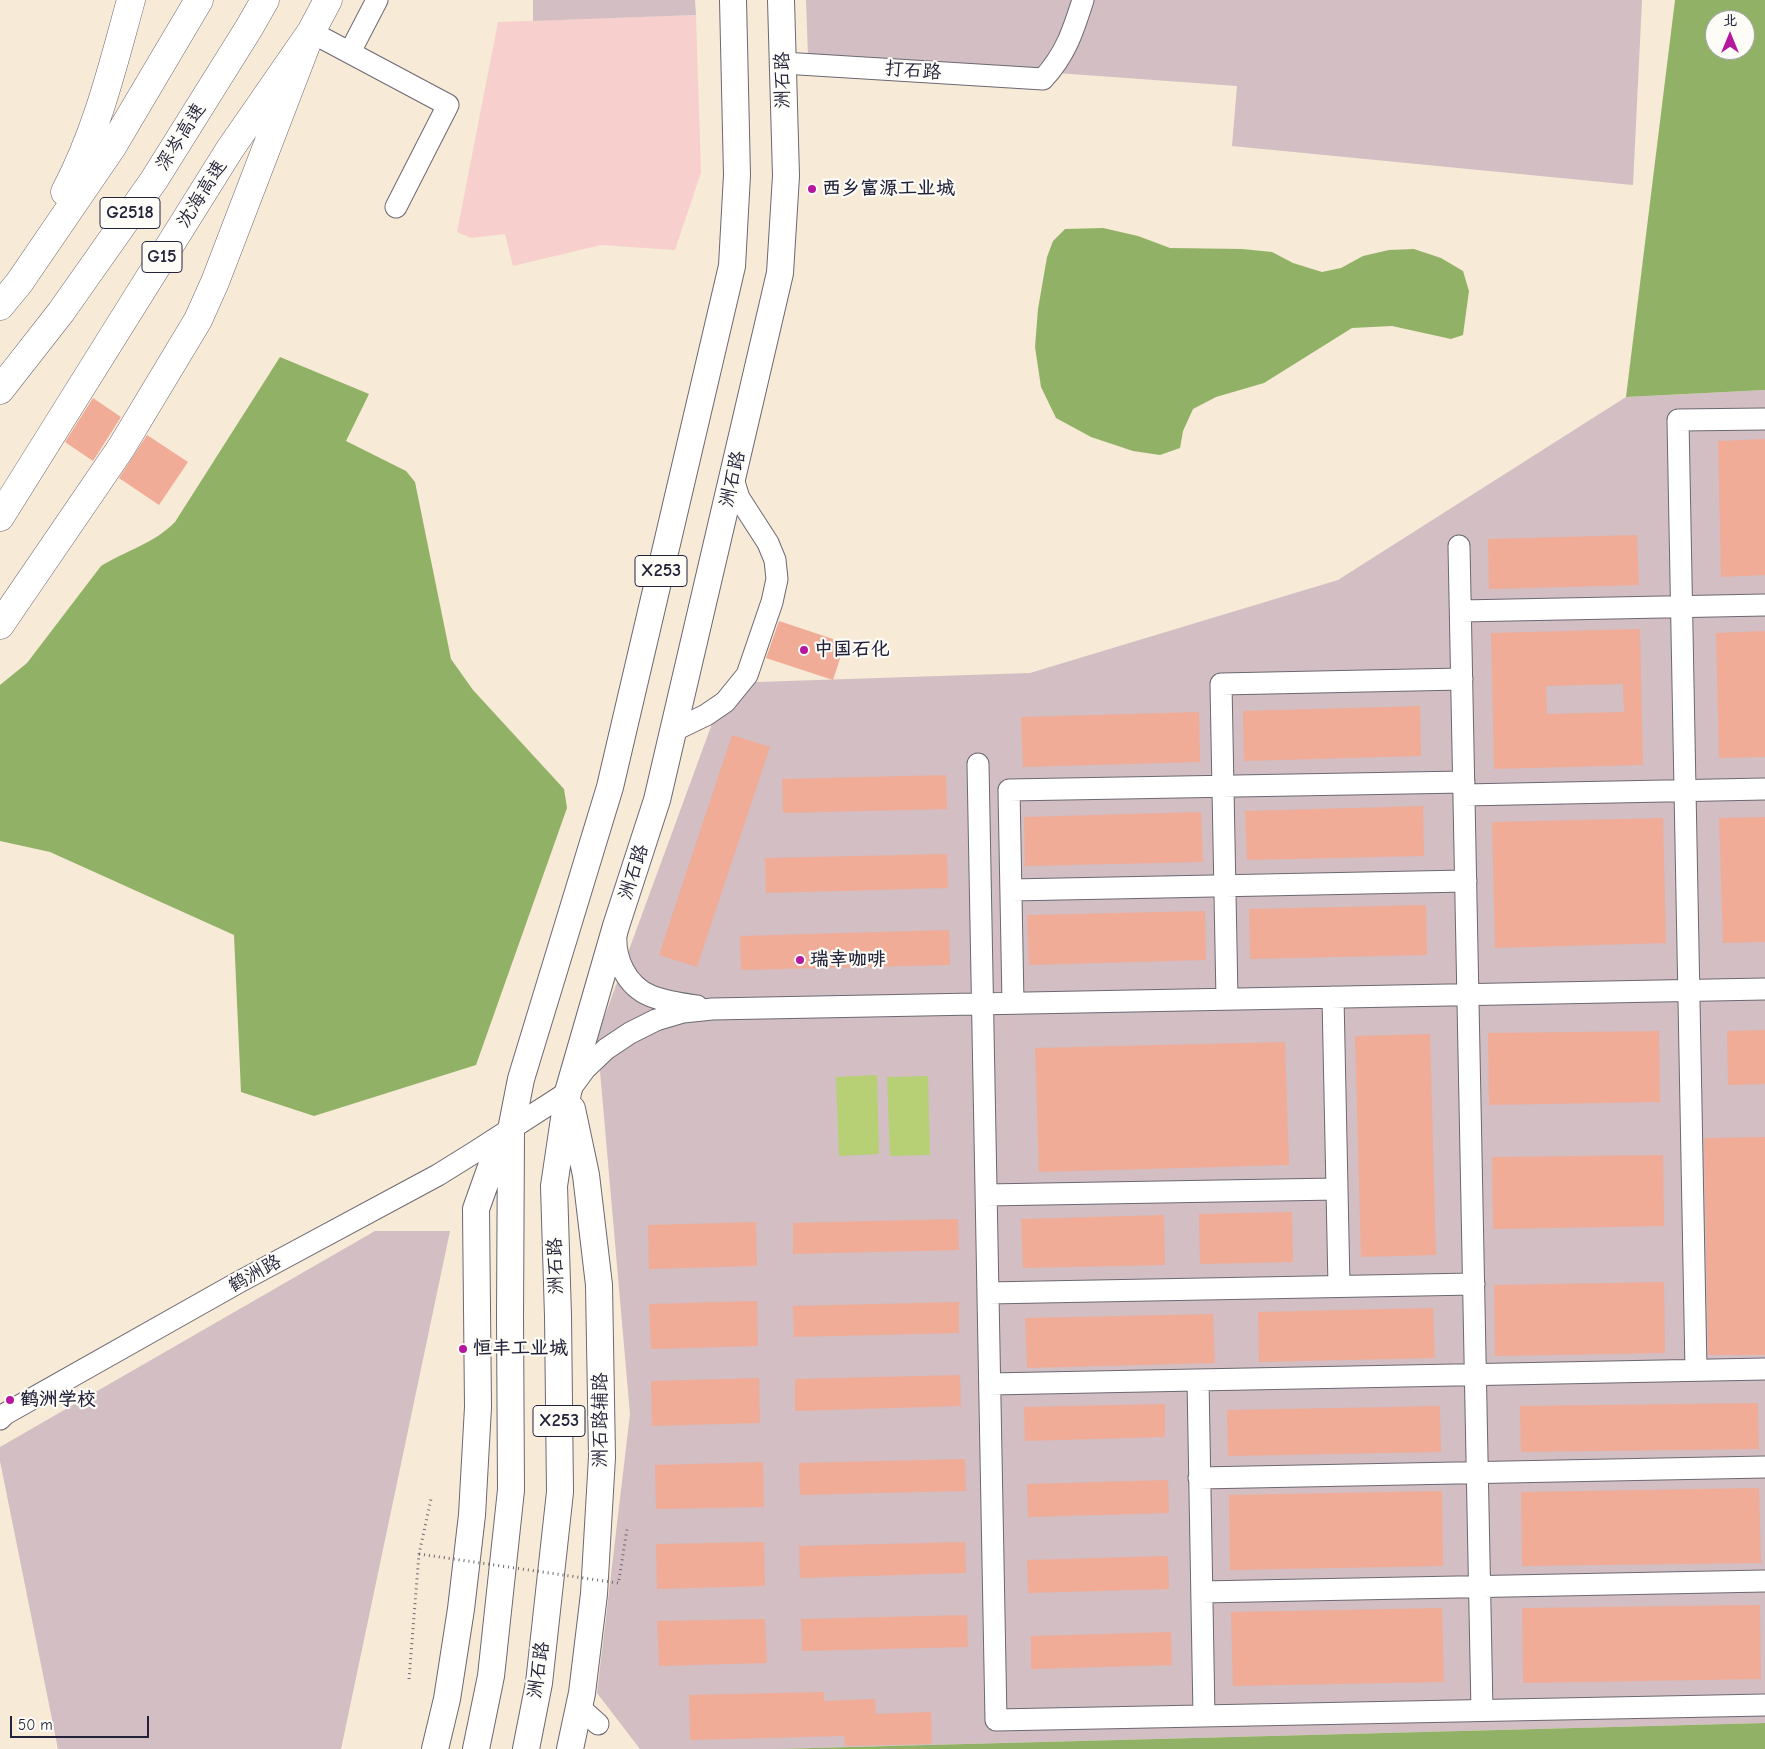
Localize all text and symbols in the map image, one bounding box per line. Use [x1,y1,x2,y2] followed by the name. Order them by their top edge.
[1705,10,1755,60] north arrow
[1723,12,1737,29] text: 北
[771,51,795,109] street label: 洲石路
[884,58,942,84] street label: 打石路
[151,99,211,175] street label: 深岑高速
[172,156,232,232] street label: 沈海高速
[822,178,955,200] place label: 西乡富源工业城
[806,183,818,195] marker: 西乡富源工业城
[100,198,160,228] road number: G2518
[142,242,182,272] road number: G15
[715,449,751,509] street label: 洲石路
[635,556,687,586] road number: X253
[814,639,890,661] place label: 中国石化
[798,644,810,656] marker: 中国石化
[614,841,654,903] street label: 洲石路
[810,949,886,971] place label: 瑞幸咖啡
[794,954,806,966] marker: 瑞幸咖啡
[544,1237,568,1295] street label: 洲石路
[225,1250,285,1298] street label: 鹤洲路
[473,1338,568,1360] place label: 恒丰工业城
[457,1343,469,1355] marker: 恒丰工业城
[590,1373,612,1467] street label: 洲石路辅路
[20,1389,96,1411] place label: 鹤洲学校
[4,1394,16,1406] marker: 鹤洲学校
[533,1405,585,1436] road number: X253
[524,1640,554,1700] street label: 洲石路
[12,1706,151,1738] scale bar
[18,1716,53,1734] text: 50 m

